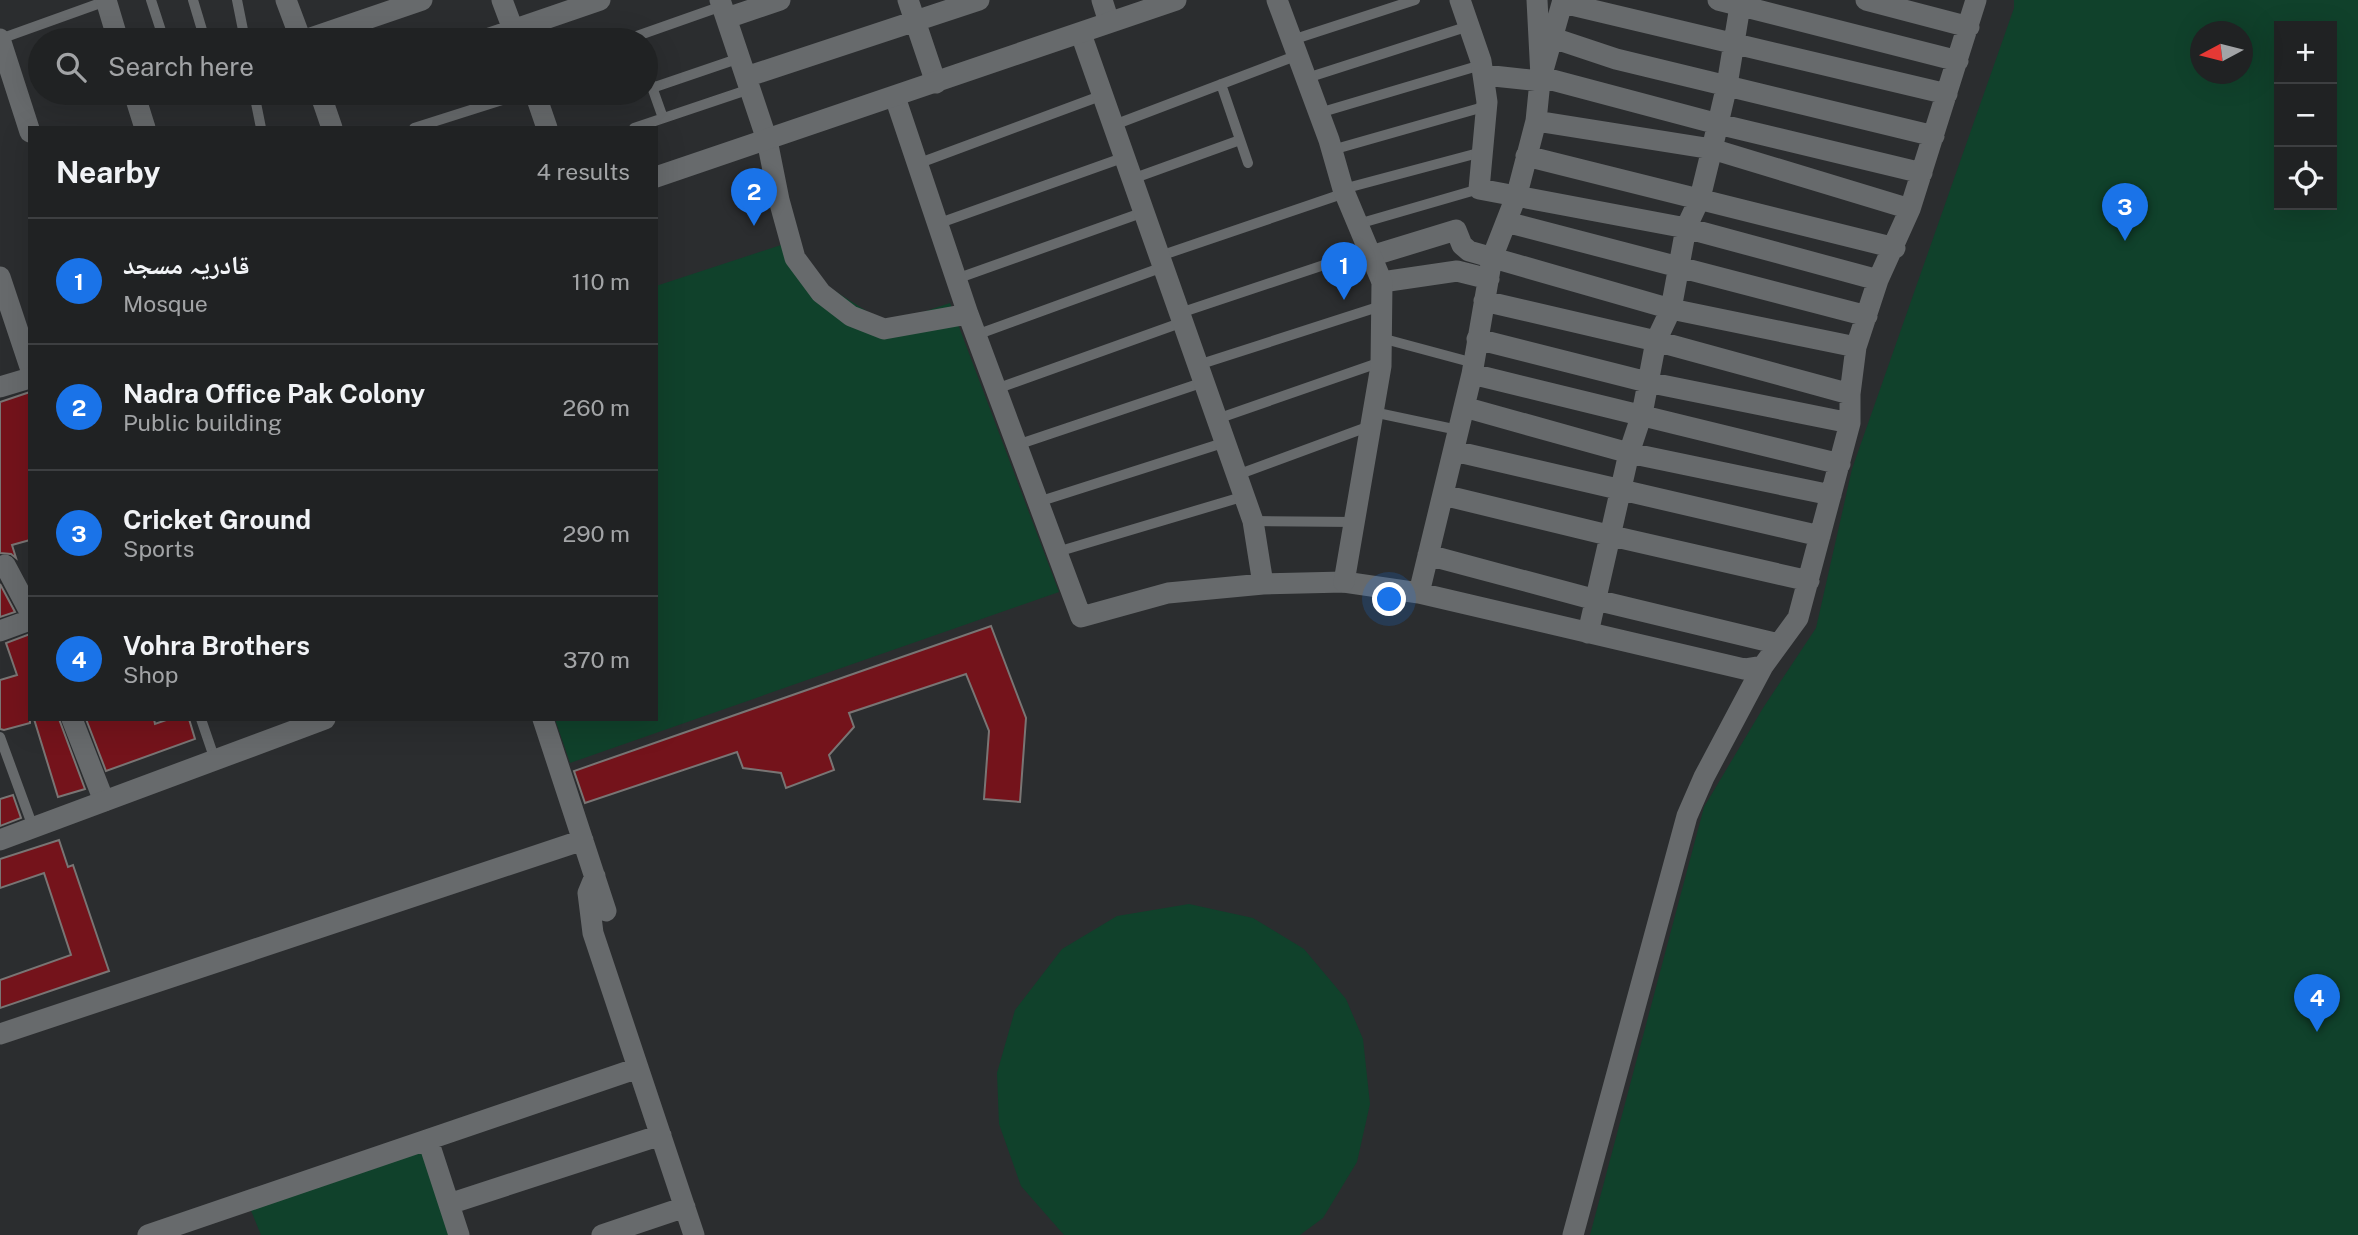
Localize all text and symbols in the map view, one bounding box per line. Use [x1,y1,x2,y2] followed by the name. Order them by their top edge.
[2190,21,2253,84] north arrow
[2274,21,2337,210] map controls
[2274,21,2337,84] button: +
[28,28,658,105] search box
[52,48,90,86] icon: search
[108,51,254,82] text: Search here
[2274,84,2337,147] button: −
[2274,147,2337,210] button: locate
[56,154,160,190] text: Nearby
[536,158,630,185] text: 4 results
[731,168,777,226] pin: 2
[2102,183,2148,241] pin: 3
[1321,242,1367,300] pin: 1
[123,249,250,280] text: قادریہ مسجد
[74,268,84,295] text: 1
[572,268,630,295] text: 110 m
[123,290,208,317] text: Mosque
[123,378,425,409] text: Nadra Office Pak Colony
[72,394,86,421] text: 2
[563,394,630,421] text: 260 m
[123,409,282,436] text: Public building
[123,504,311,535] text: Cricket Ground
[71,520,87,547] text: 3
[563,520,630,547] text: 290 m
[123,535,194,562] text: Sports
[1372,582,1406,616] your location
[123,630,310,661] text: Vohra Brothers
[71,646,87,673] text: 4
[563,646,630,673] text: 370 m
[123,661,178,688] text: Shop
[2294,974,2340,1032] pin: 4

